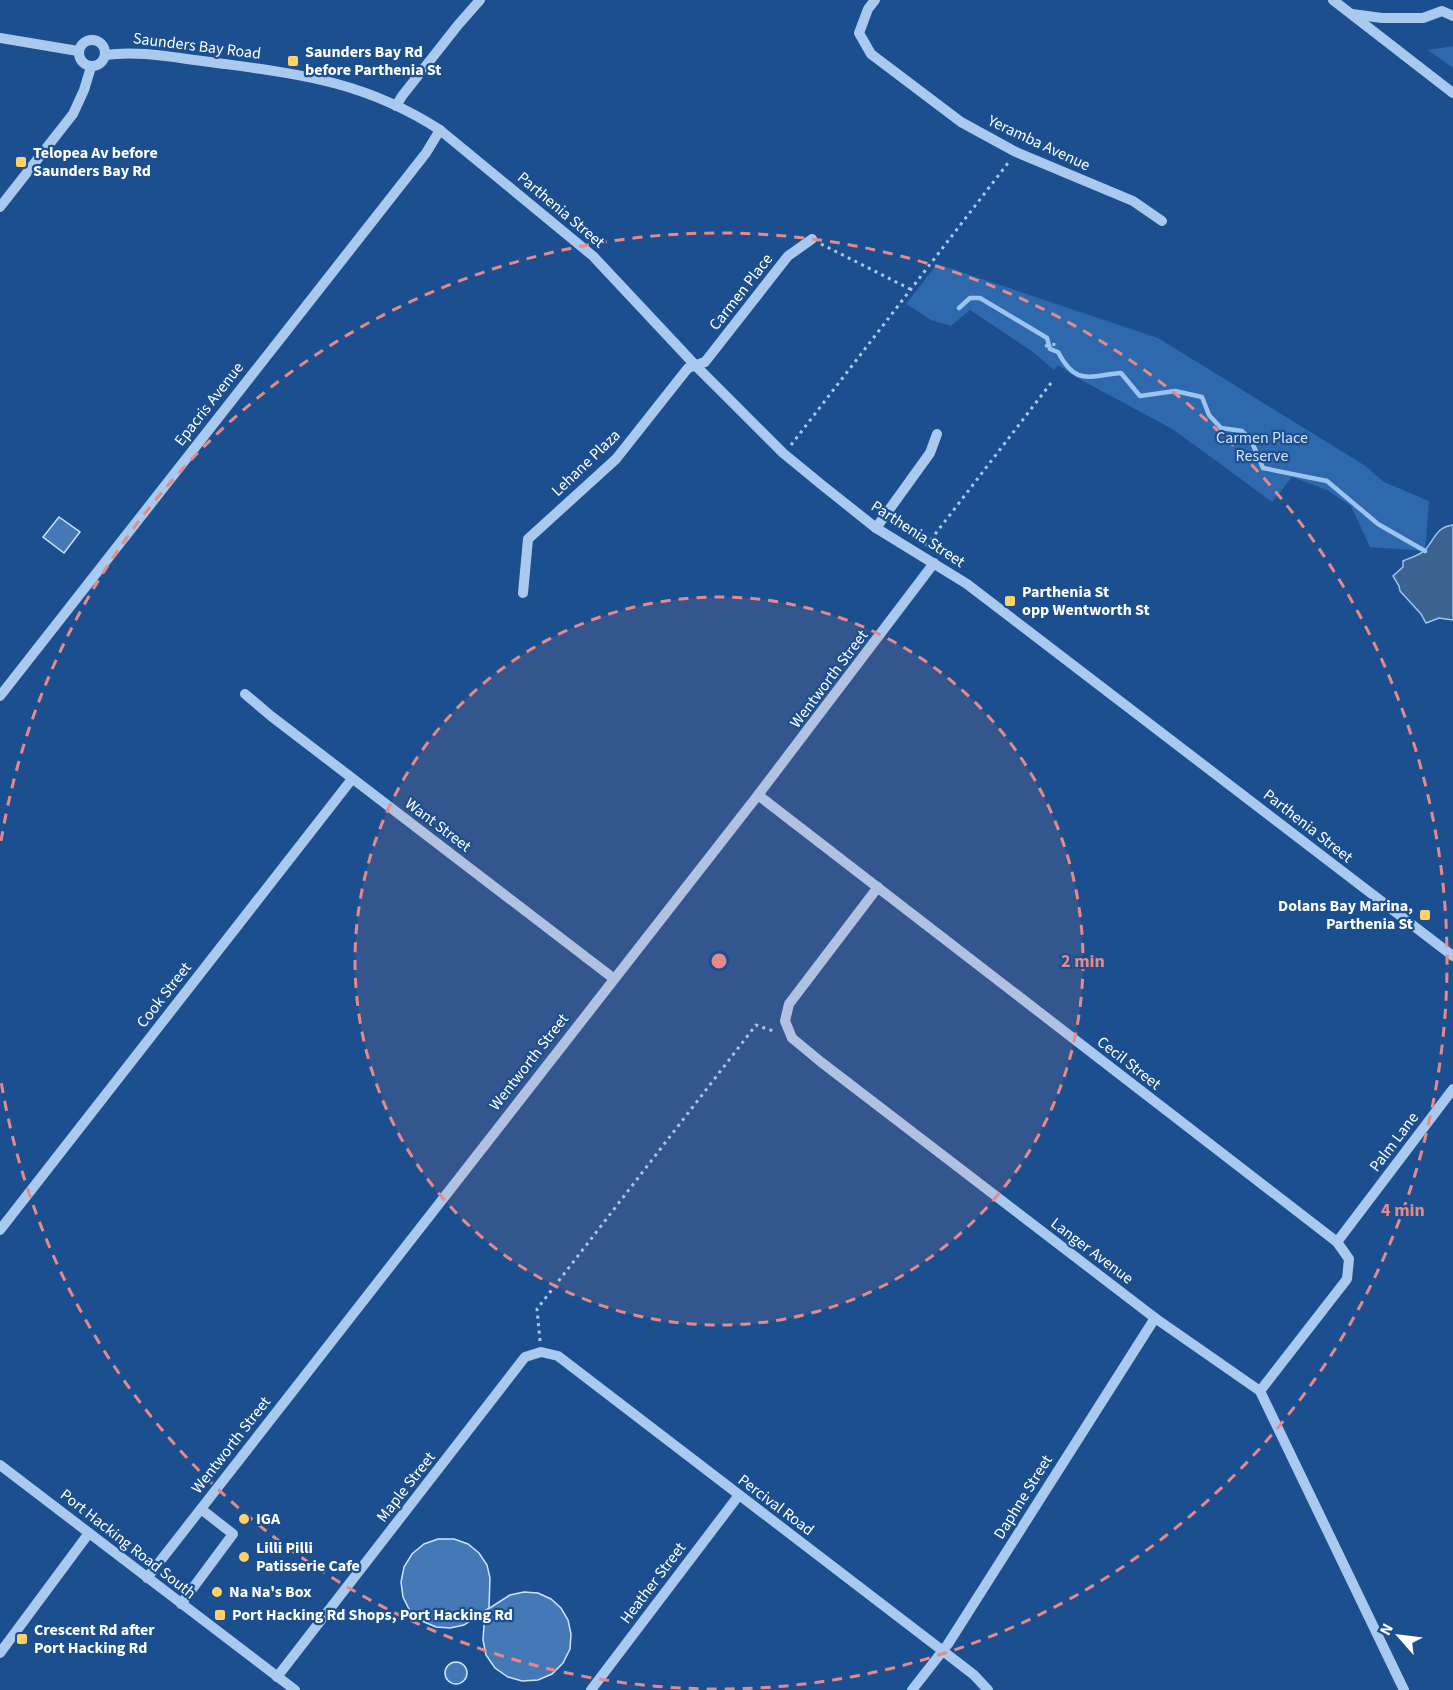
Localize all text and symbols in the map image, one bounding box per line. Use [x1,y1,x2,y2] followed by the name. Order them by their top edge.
[132,27,262,65] street label: Saunders Bay Road
[305,41,441,81] place label: Saunders Bay Rd before Parthenia St
[286,54,300,68] marker: Saunders Bay Rd before Parthenia St
[983,109,1094,176] street label: Yeramba Avenue
[33,142,158,182] place label: Telopea Av before Saunders Bay Rd
[14,155,28,169] marker: Telopea Av before Saunders Bay Rd
[513,167,610,254] street label: Parthenia Street
[704,249,778,335] street label: Carmen Place
[169,357,249,451] street label: Epacris Avenue
[547,425,625,501] street label: Lehane Plaza
[1216,427,1308,467] park label: Carmen Place Reserve
[867,495,970,573] street label: Parthenia Street
[1022,581,1150,621] place label: Parthenia St opp Wentworth St
[1003,594,1017,608] marker: Parthenia St opp Wentworth St
[785,625,874,733] street label: Wentworth Street
[1259,784,1358,868] street label: Parthenia Street
[400,793,476,858] street label: Want Street
[1278,895,1413,935] place label: Dolans Bay Marina, Parthenia St
[1418,908,1432,922] marker: Dolans Bay Marina, Parthenia St
[1061,949,1105,974] text: 2 min
[709,951,729,971] centre of rings
[131,957,197,1032] street label: Cook Street
[484,1008,574,1115] street label: Wentworth Street
[1092,1031,1166,1095] street label: Cecil Street
[1364,1108,1424,1176] street label: Palm Lane
[1381,1198,1425,1223] text: 4 min
[1046,1213,1138,1289] street label: Langer Avenue
[186,1391,276,1498] street label: Wentworth Street
[372,1447,441,1527] street label: Maple Street
[988,1450,1058,1543] street label: Daphne Street
[733,1469,819,1541] street label: Percival Road
[56,1484,200,1604] street label: Port Hacking Road South
[256,1508,281,1530] place label: IGA
[237,1512,251,1526] marker: IGA
[256,1537,360,1577] place label: Lilli Pilli Patisserie Cafe
[615,1537,691,1628] street label: Heather Street
[237,1550,251,1564] marker: Lilli Pilli Patisserie Cafe
[229,1581,311,1603] place label: Na Na's Box
[210,1585,224,1599] marker: Na Na's Box
[232,1604,513,1626] place label: Port Hacking Rd Shops, Port Hacking Rd
[1369,1606,1429,1666] north arrow
[213,1608,227,1622] marker: Port Hacking Rd Shops, Port Hacking Rd
[34,1619,155,1659] place label: Crescent Rd after Port Hacking Rd
[1374,1620,1399,1639] text: N
[15,1632,29,1646] marker: Crescent Rd after Port Hacking Rd

